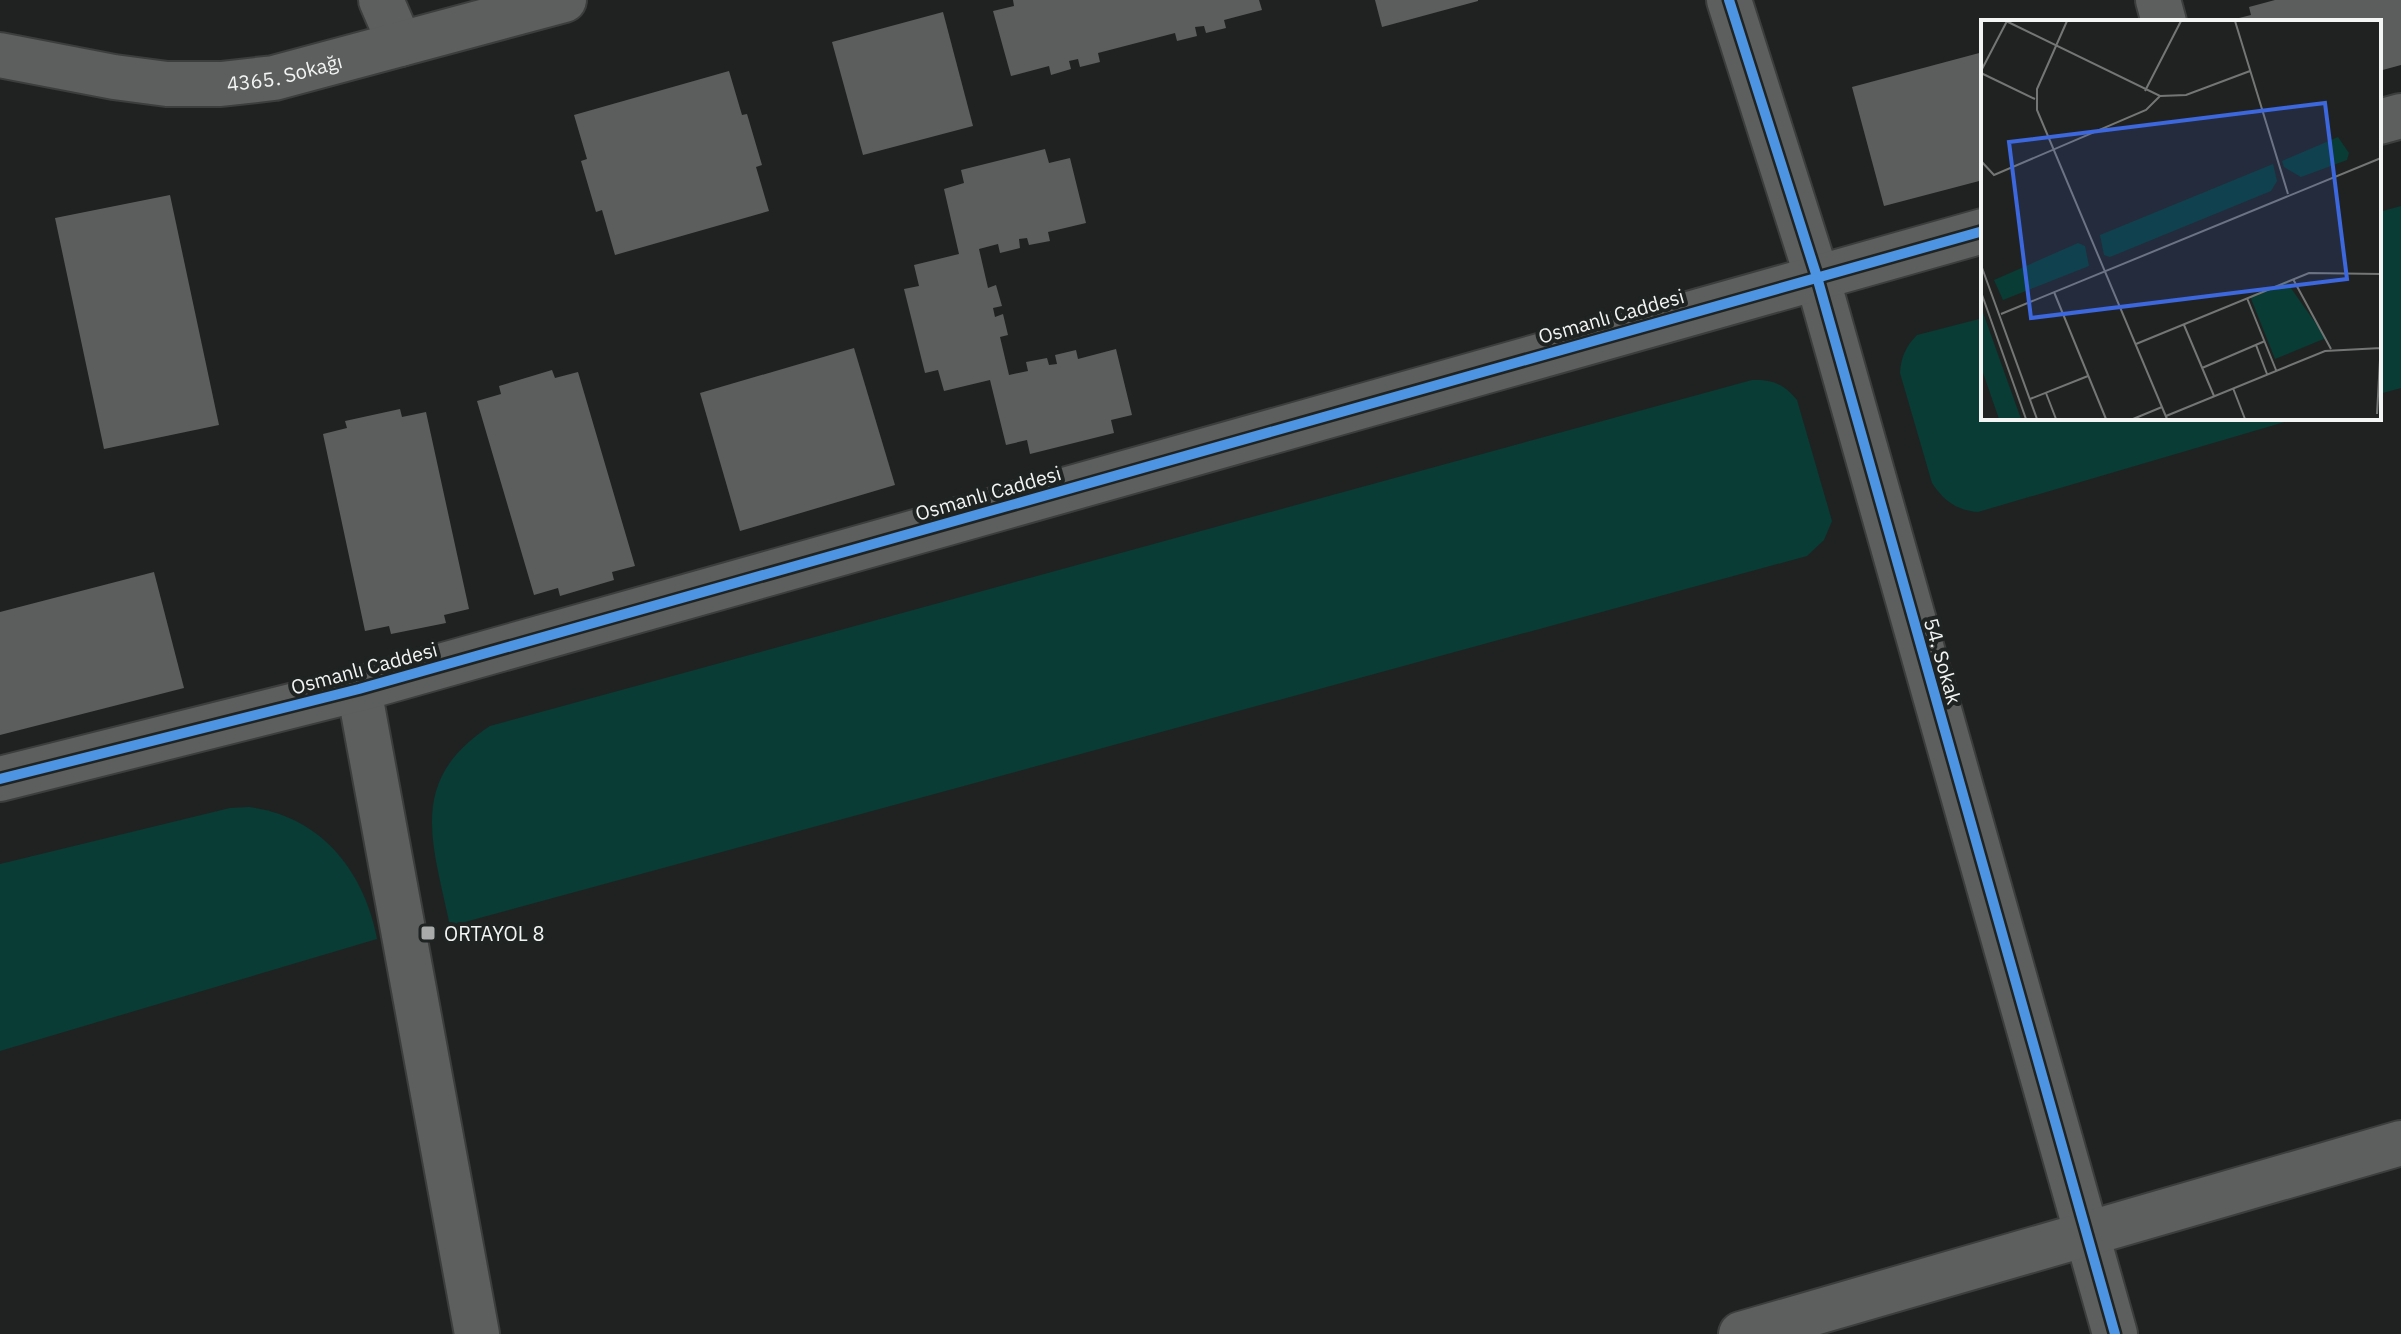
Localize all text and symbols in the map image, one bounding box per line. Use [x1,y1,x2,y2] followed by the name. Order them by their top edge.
[1981,20,2381,420] inset map
[225,47,345,97] street label: 4365. Sokağı
[1535,282,1687,350] street label: Osmanlı Caddesi
[912,459,1064,527] street label: Osmanlı Caddesi
[1918,615,1968,708] street label: 54. Sokak
[288,635,440,701] street label: Osmanlı Caddesi
[444,920,545,947] place label: ORTAYOL 8
[419,924,437,942] marker: ORTAYOL 8

